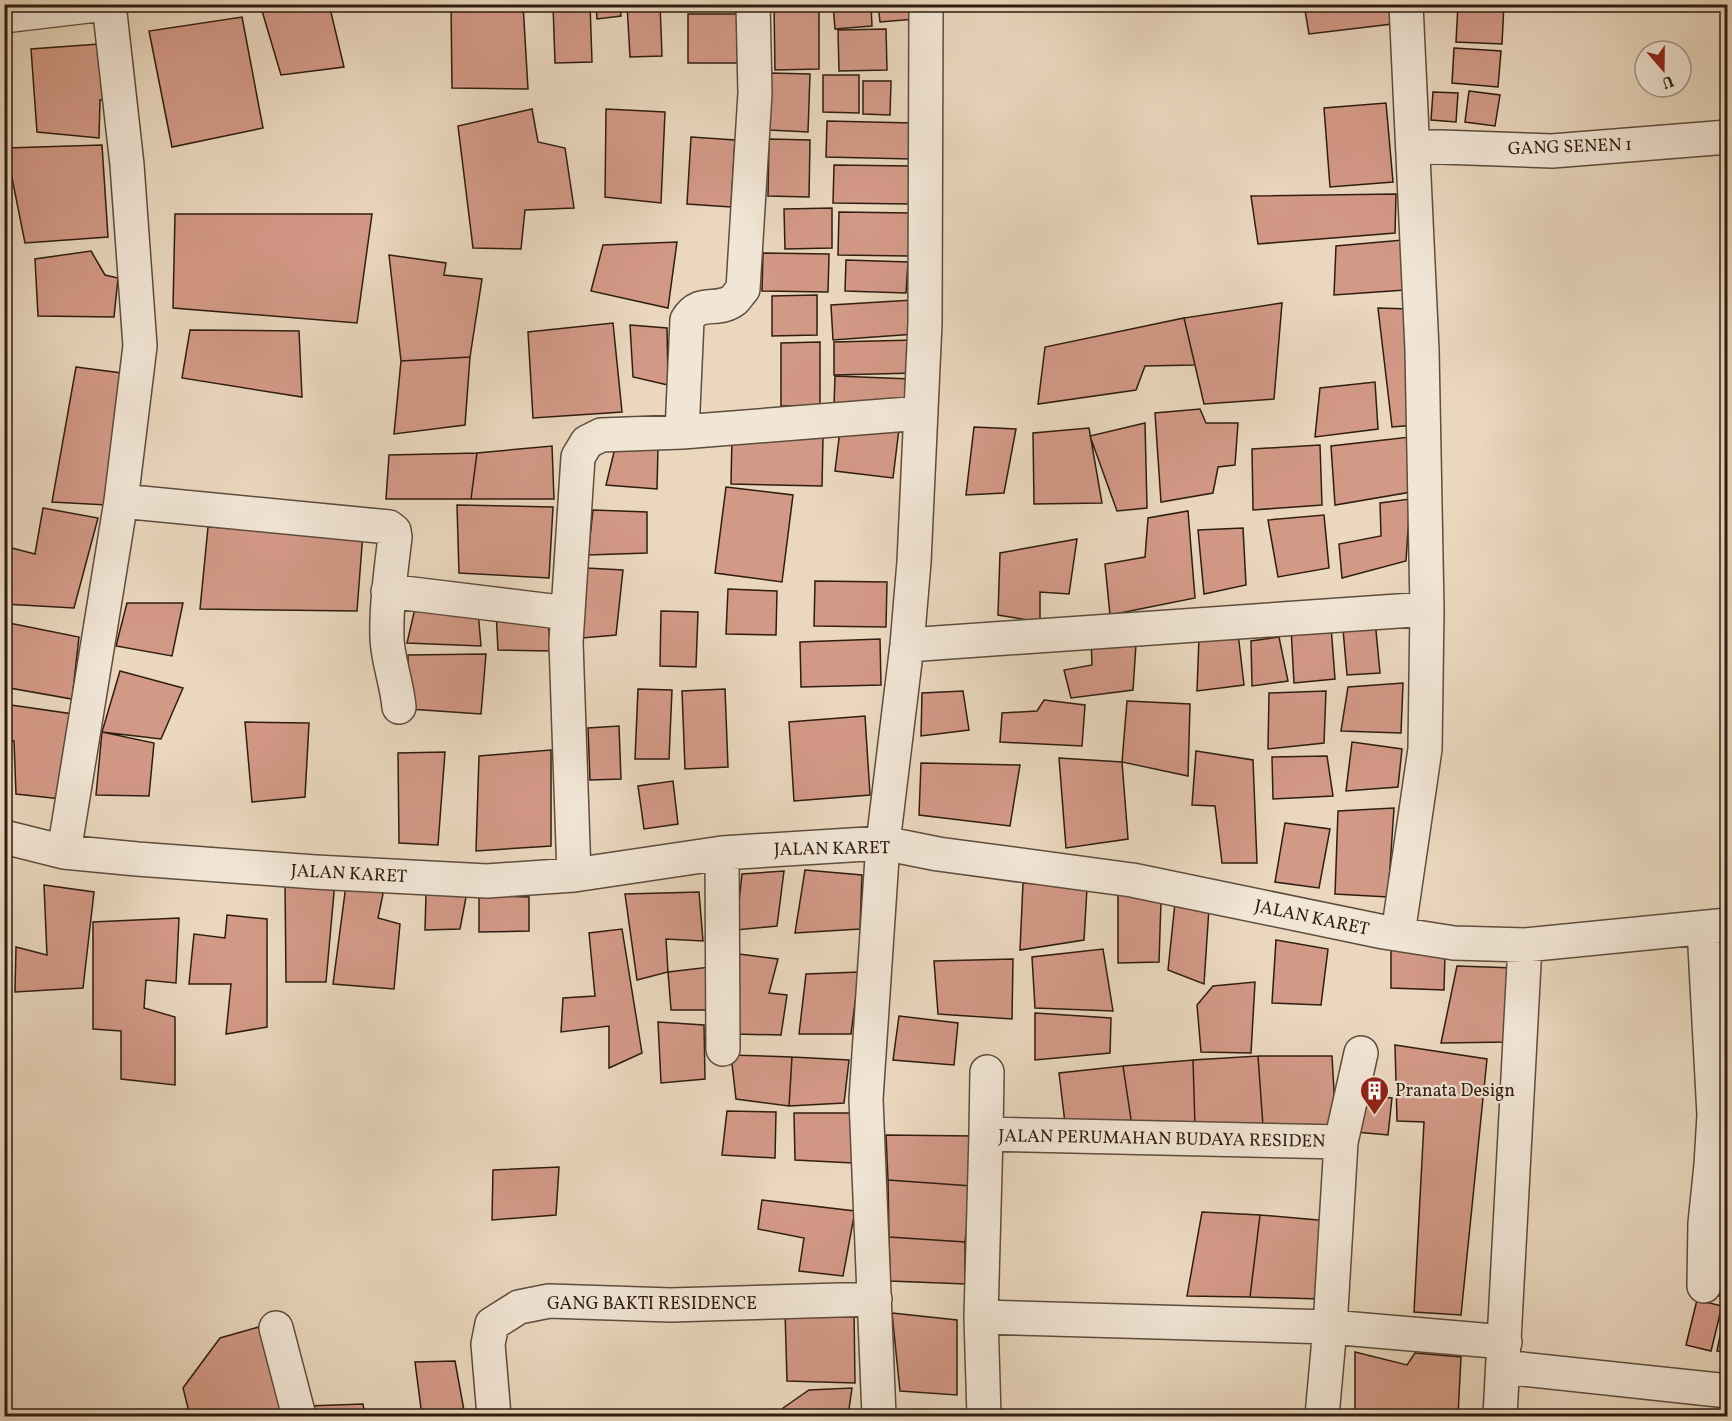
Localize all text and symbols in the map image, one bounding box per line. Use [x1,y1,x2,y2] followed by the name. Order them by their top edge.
[1633,39,1693,99] north arrow
[1659,69,1676,93] text: U
[1508,133,1633,162] street label: GANG SENEN 1
[774,836,891,863] street label: JALAN KARET
[290,859,408,890] street label: JALAN KARET
[1252,894,1372,943] street label: JALAN KARET
[1358,1074,1390,1116] building icon: Pranata Design
[1395,1079,1515,1104] place label: Pranata Design
[998,1124,1326,1155] street label: JALAN PERUMAHAN BUDAYA RESIDEN
[547,1292,757,1317] street label: GANG BAKTI RESIDENCE

